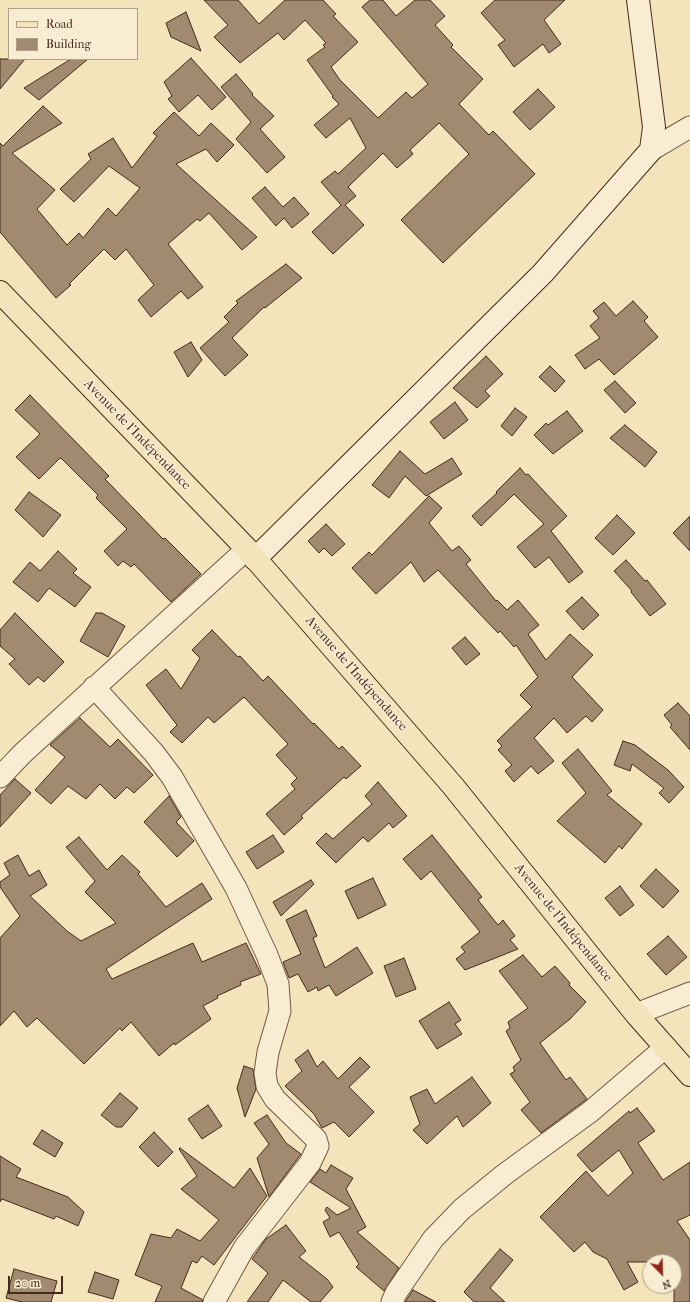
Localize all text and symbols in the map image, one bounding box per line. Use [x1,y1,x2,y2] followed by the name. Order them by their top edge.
[8,8,138,60] legend
[46,17,73,31] text: Road
[46,37,91,51] text: Building
[80,377,194,493] street label: Avenue de l'Indépendance
[302,613,410,735] street label: Avenue de l'Indépendance
[511,861,615,985] street label: Avenue de l'Indépendance
[642,1254,682,1294] north arrow
[10,1268,65,1294] scale bar
[15,1276,40,1290] text: 20 m
[660,1277,673,1292] text: N

